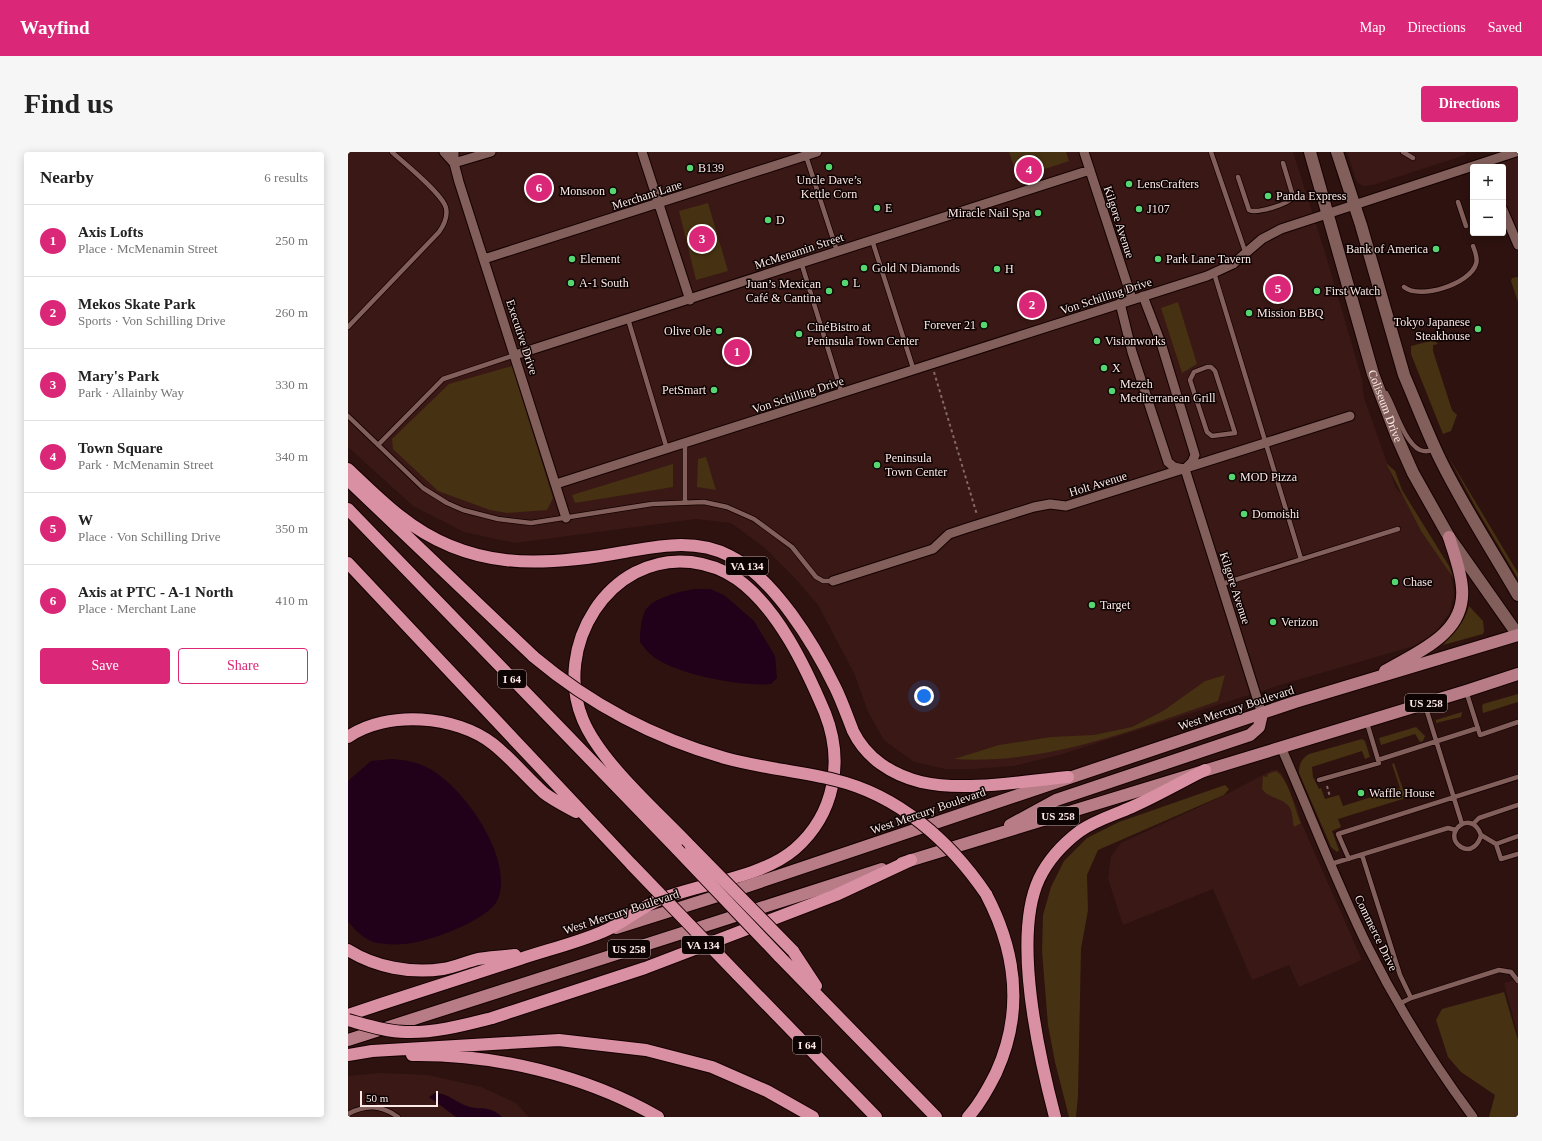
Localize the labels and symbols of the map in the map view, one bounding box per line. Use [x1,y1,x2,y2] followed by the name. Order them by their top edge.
[1016,155,1042,185] pin: 4
[698,161,724,175] place label: B139
[824,162,834,172] marker: Uncle Dave’s Kettle Corn
[685,163,695,173] marker: B139
[526,173,552,203] pin: 6
[797,173,862,201] place label: Uncle Dave’s Kettle Corn
[610,177,684,213] street label: Merchant Lane
[1137,177,1199,191] place label: LensCrafters
[1124,179,1134,189] marker: LensCrafters
[560,184,605,198] place label: Monsoon
[1101,184,1137,260] street label: Kilgore Avenue
[608,186,618,196] marker: Monsoon
[1276,189,1347,203] place label: Panda Express
[1263,191,1273,201] marker: Panda Express
[885,201,892,215] place label: E
[1147,202,1170,216] place label: J107
[872,203,882,213] marker: E
[1134,204,1144,214] marker: J107
[948,206,1031,220] place label: Miracle Nail Spa
[1033,208,1043,218] marker: Miracle Nail Spa
[776,213,785,227] place label: D
[763,215,773,225] marker: D
[689,224,715,254] pin: 3
[753,230,846,272] street label: McMenamin Street
[1346,242,1429,256] place label: Bank of America
[1431,244,1441,254] marker: Bank of America
[580,252,621,266] place label: Element
[1166,252,1251,266] place label: Park Lane Tavern
[567,254,577,264] marker: Element
[1153,254,1163,264] marker: Park Lane Tavern
[872,261,960,275] place label: Gold N Diamonds
[1005,262,1014,276] place label: H
[859,263,869,273] marker: Gold N Diamonds
[992,264,1002,274] marker: H
[1265,274,1291,304] pin: 5
[1058,275,1154,317] street label: Von Schilling Drive
[579,276,629,290] place label: A-1 South
[853,276,860,290] place label: L
[746,277,822,305] place label: Juan’s Mexican Café & Cantina
[566,278,576,288] marker: A-1 South
[840,278,850,288] marker: L
[1325,284,1380,298] place label: First Watch
[824,286,834,296] marker: Juan’s Mexican Café & Cantina
[1312,286,1322,296] marker: First Watch
[1019,290,1045,320] pin: 2
[503,298,541,376] street label: Executive Drive
[1257,306,1324,320] place label: Mission BBQ
[1244,308,1254,318] marker: Mission BBQ
[1394,315,1470,343] place label: Tokyo Japanese Steakhouse
[924,318,976,332] place label: Forever 21
[807,320,919,348] place label: CinéBistro at Peninsula Town Center
[979,320,989,330] marker: Forever 21
[664,324,711,338] place label: Olive Ole
[1473,324,1483,334] marker: Tokyo Japanese Steakhouse
[714,326,724,336] marker: Olive Ole
[794,329,804,339] marker: CinéBistro at Peninsula Town Center
[1105,334,1166,348] place label: Visionworks
[1092,336,1102,346] marker: Visionworks
[724,337,750,367] pin: 1
[1112,361,1121,375] place label: X
[1099,363,1109,373] marker: X
[1365,368,1405,444] street label: Coliseum Drive
[750,374,846,416] street label: Von Schilling Drive
[1120,377,1216,405] place label: Mezeh Mediterranean Grill
[662,383,707,397] place label: PetSmart
[709,385,719,395] marker: PetSmart
[1107,386,1117,396] marker: Mezeh Mediterranean Grill
[885,451,947,479] place label: Peninsula Town Center
[872,460,882,470] marker: Peninsula Town Center
[1067,469,1129,499] street label: Holt Avenue
[1240,470,1298,484] place label: MOD Pizza
[1227,472,1237,482] marker: MOD Pizza
[1252,507,1300,521] place label: Domoishi
[1239,509,1249,519] marker: Domoishi
[1217,550,1253,626] street label: Kilgore Avenue
[726,557,768,575] road number: VA 134
[1403,575,1432,589] place label: Chase
[1390,577,1400,587] marker: Chase
[1100,598,1131,612] place label: Target
[1087,600,1097,610] marker: Target
[1281,615,1318,629] place label: Verizon
[1268,617,1278,627] marker: Verizon
[498,670,526,688] road number: I 64
[1176,683,1296,733] street label: West Mercury Boulevard
[914,686,934,706] your location
[1405,694,1447,712] road number: US 258
[869,785,987,837] street label: West Mercury Boulevard
[1369,786,1435,800] place label: Waffle House
[1356,788,1366,798] marker: Waffle House
[1037,807,1079,825] road number: US 258
[561,887,681,937] street label: West Mercury Boulevard
[1352,893,1400,973] street label: Commerce Drive
[682,936,724,954] road number: VA 134
[608,940,650,958] road number: US 258
[793,1036,821,1054] road number: I 64
[360,1089,438,1108] scale bar

